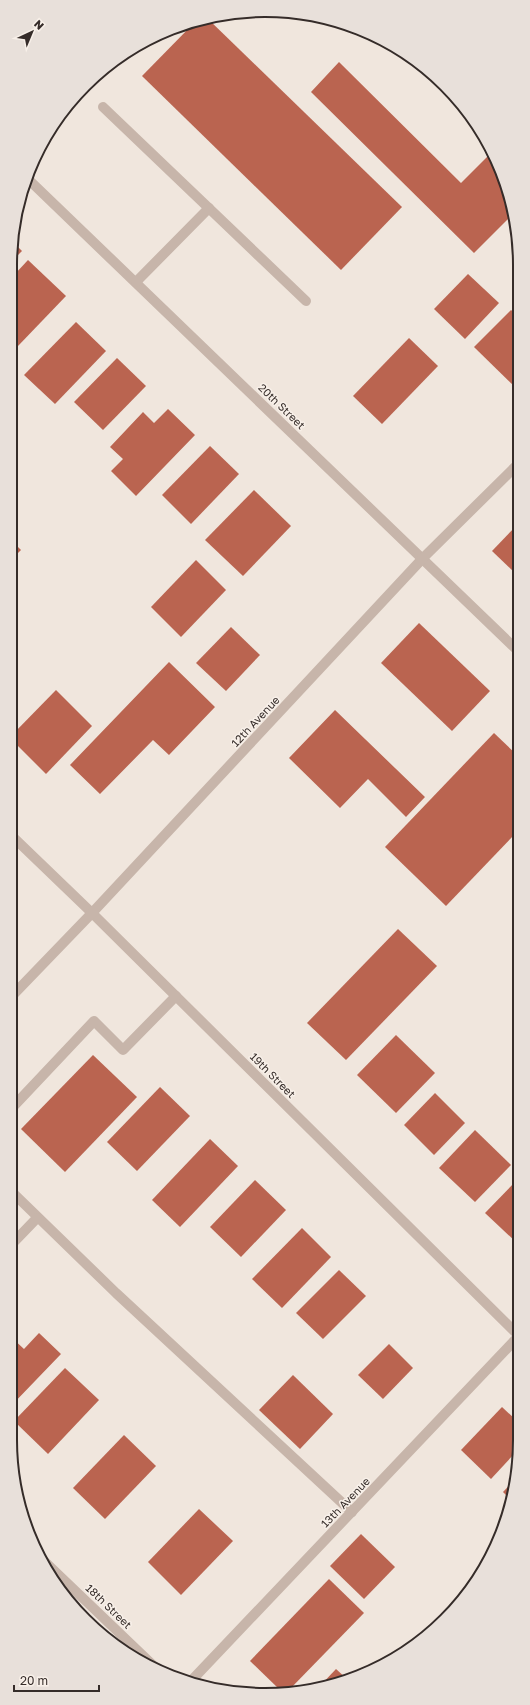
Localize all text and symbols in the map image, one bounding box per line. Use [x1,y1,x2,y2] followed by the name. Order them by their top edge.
[12,12,52,52] north arrow
[32,17,47,32] text: N
[256,381,308,431] street label: 20th Street
[228,693,282,749] street label: 12th Avenue
[248,1050,298,1100] street label: 19th Street
[318,1474,372,1530] street label: 13th Avenue
[83,1581,135,1631] street label: 18th Street
[14,1667,99,1693] scale bar
[20,1673,48,1688] text: 20 m

